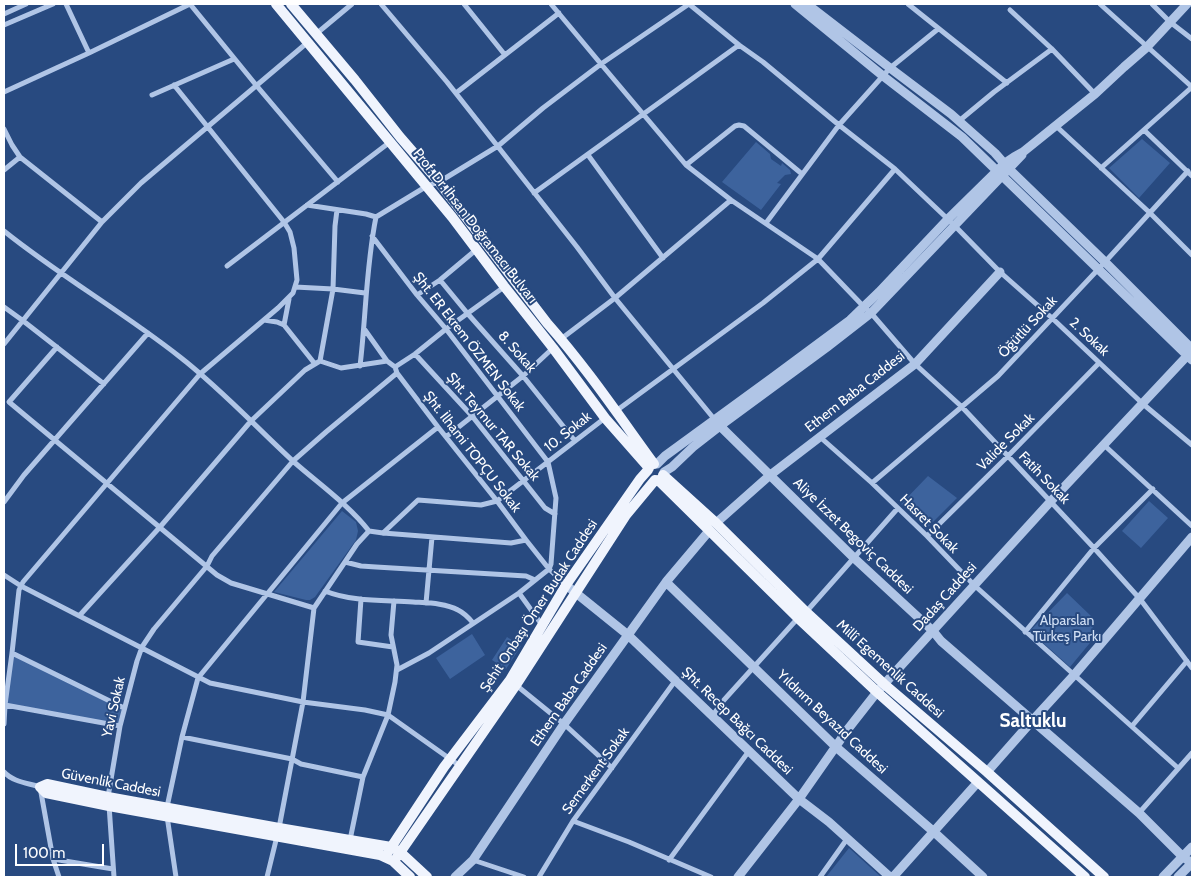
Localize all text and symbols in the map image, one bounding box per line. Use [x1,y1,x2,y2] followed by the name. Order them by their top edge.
[409,145,541,307] street label: Prof. Dr. İhsan Doğramacı Bulvarı
[409,269,529,415] street label: Şht. ER Ekrem ÖZMEN Sokak
[995,293,1061,361] street label: Öğütlü Sokak
[1066,314,1112,360] street label: 2. Sokak
[494,328,540,376] street label: 8. Sokak
[802,348,908,436] street label: Ethem Baba Caddesi
[443,369,543,485] street label: Şht. Teymur TAR Sokak
[420,388,524,516] street label: Şht. İlhami TOPÇU Sokak
[541,408,595,456] street label: 10. Sokak
[974,410,1038,474] street label: Valide Sokak
[1015,448,1073,508] street label: Fatih Sokak
[790,474,916,598] street label: Aliye İzzet Begoviç Caddesi
[896,491,962,557] street label: Hasret Sokak
[477,516,601,696] street label: Şehit Onbaşı Ömer Budak Caddesi
[910,559,980,635] street label: Dadaş Caddesi
[1033,613,1101,646] park label: Alparslan Türkeş Parkı
[833,616,947,722] street label: Millî Egemenlik Caddesi
[527,640,611,750] street label: Ethem Baba Caddesi
[678,664,796,778] street label: Şht. Recep Bağcı Caddesi
[773,667,891,777] street label: Yıldırım Beyazıd Caddesi
[99,675,129,739] street label: Yavi Sokak
[999,710,1067,732] district label: Saltuklu
[559,724,633,818] street label: Semerkent Sokak
[60,765,162,801] street label: Güvenlik Caddesi
[18,834,106,866] scale bar
[23,844,65,862] text: 100 m

